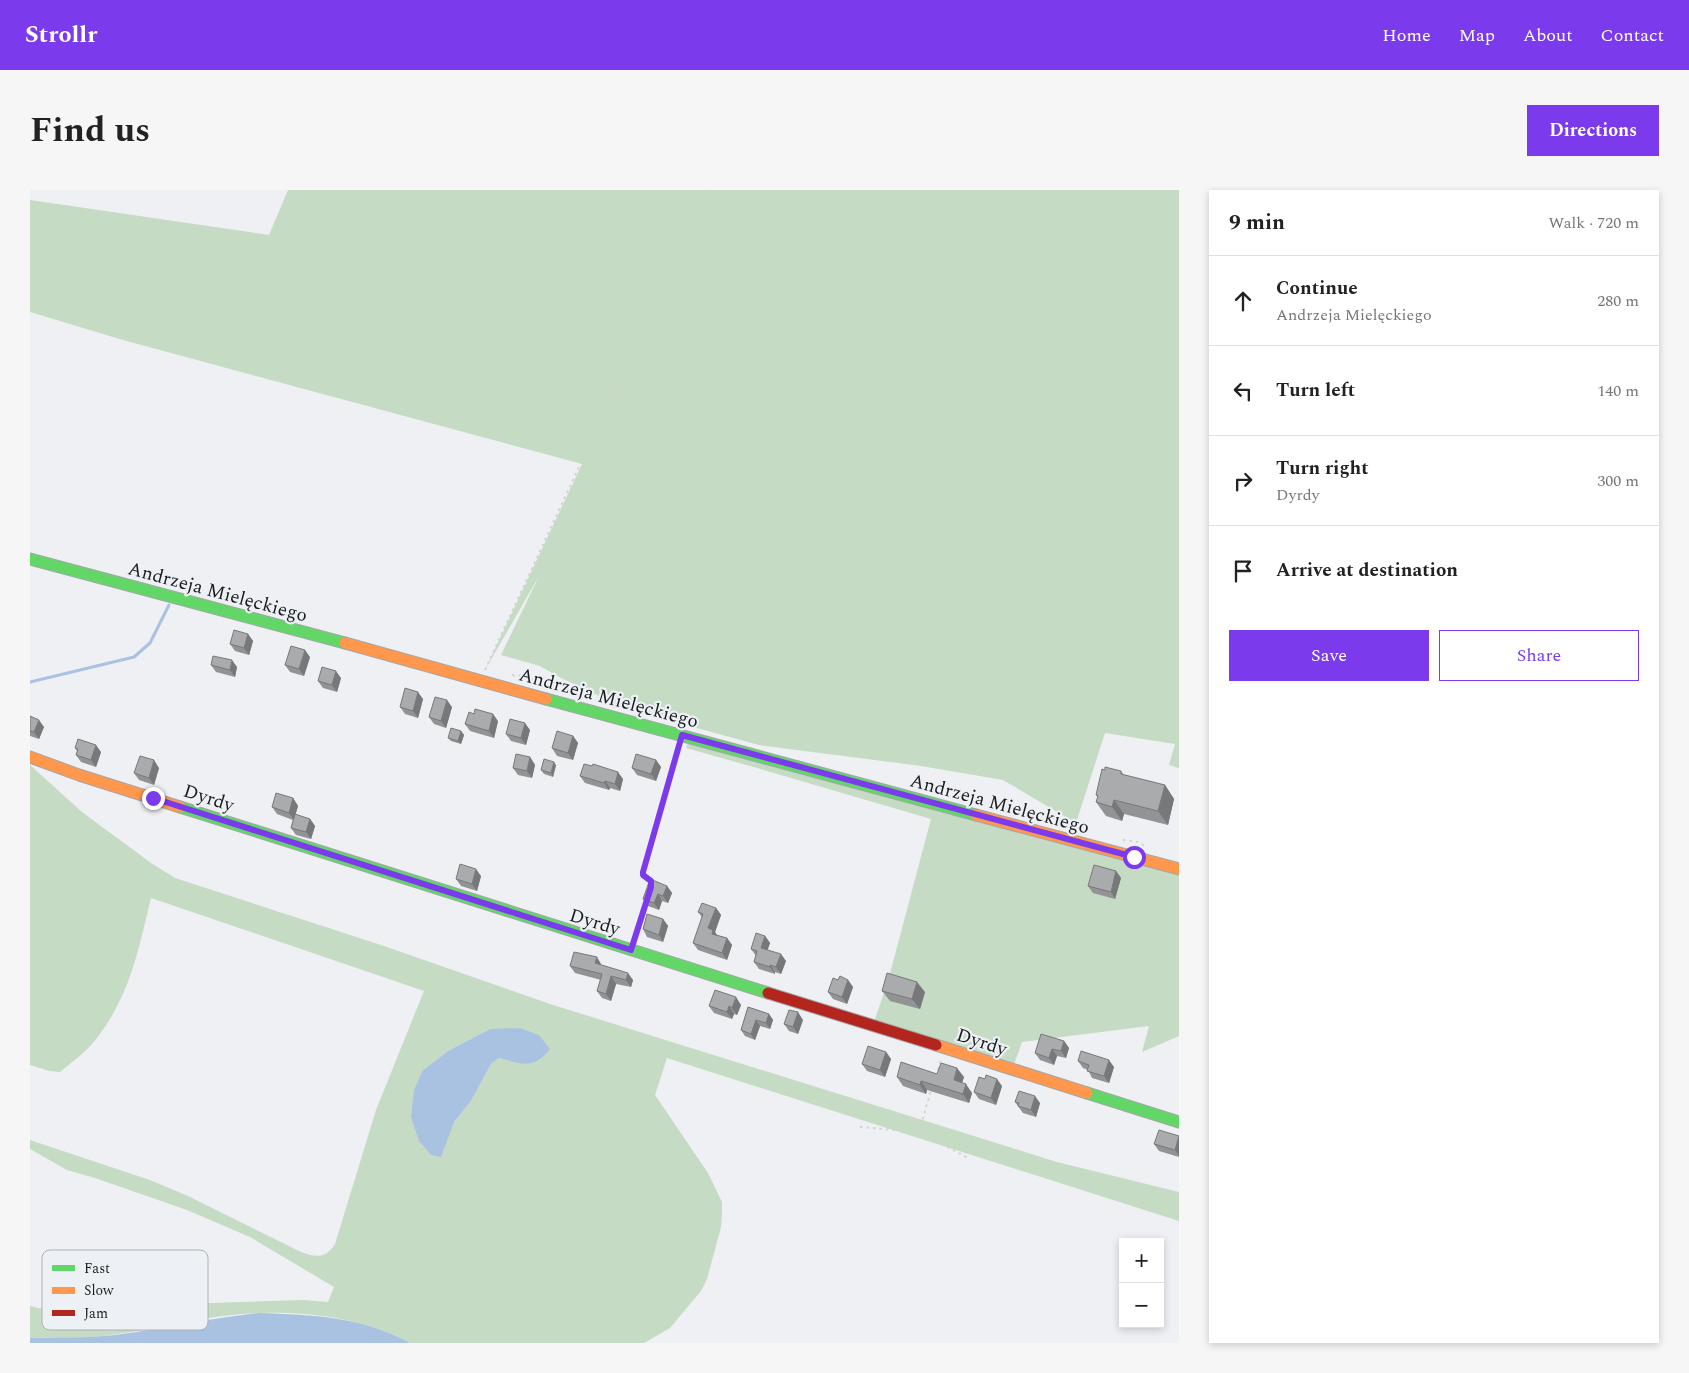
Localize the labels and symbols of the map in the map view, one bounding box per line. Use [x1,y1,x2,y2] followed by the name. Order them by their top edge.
[125,555,311,630] street label: Andrzeja Mielęckiego
[516,661,702,736] street label: Andrzeja Mielęckiego
[907,767,1093,842] street label: Andrzeja Mielęckiego
[180,777,238,820] street label: Dyrdy
[142,787,165,810] route end
[1123,846,1146,869] route start
[566,901,624,944] street label: Dyrdy
[953,1021,1011,1064] street label: Dyrdy
[42,1250,208,1330] legend
[84,1258,110,1279] text: Fast
[84,1280,114,1301] text: Slow
[84,1303,108,1324] text: Jam

